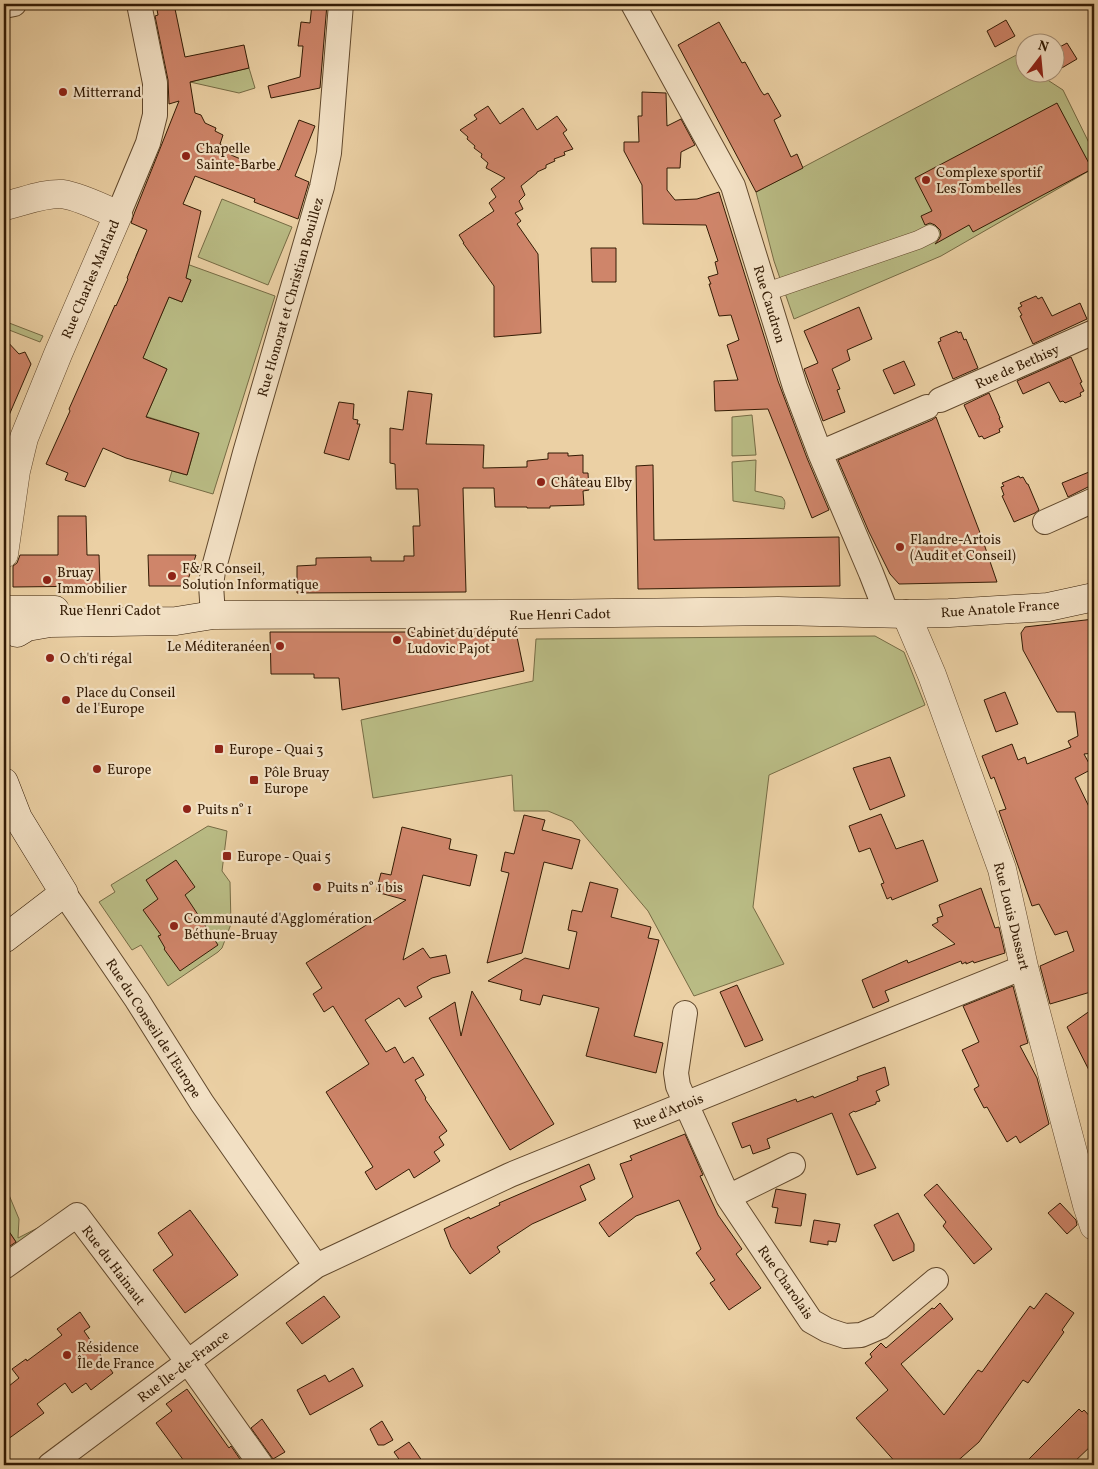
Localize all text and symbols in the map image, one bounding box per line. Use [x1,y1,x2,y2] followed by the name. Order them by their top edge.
[1016,32,1066,82] north arrow
[1036,36,1051,57] text: N
[73,84,141,103] place label: Mitterrand
[57,86,69,98] marker: Mitterrand
[196,140,276,175] place label: Chapelle Sainte-Barbe
[180,150,192,162] marker: Chapelle Sainte-Barbe
[936,164,1043,199] place label: Complexe sportif Les Tombelles
[920,174,932,186] marker: Complexe sportif Les Tombelles
[254,196,329,399] street label: Rue Honorat et Christian Bouillez
[58,217,125,342] street label: Rue Charles Marlard
[748,263,789,346] street label: Rue Caudron
[972,340,1063,394] street label: Rue de Bethisy
[551,474,632,493] place label: Château Elby
[535,476,547,488] marker: Château Elby
[910,531,1016,566] place label: Flandre-Artois (Audit et Conseil)
[894,541,906,553] marker: Flandre-Artois (Audit et Conseil)
[182,560,319,595] place label: F& R Conseil, Solution Informatique
[57,564,127,599] place label: Bruay Immobilier
[166,570,178,582] marker: F& R Conseil, Solution Informatique
[41,574,53,586] marker: Bruay Immobilier
[940,596,1061,623] street label: Rue Anatole France
[59,602,161,621] street label: Rue Henri Cadot
[509,605,611,626] street label: Rue Henri Cadot
[407,624,519,659] place label: Cabinet du député Ludovic Pajot
[391,634,403,646] marker: Cabinet du député Ludovic Pajot
[167,638,270,657] place label: Le Méditeranéen
[274,640,286,652] marker: Le Méditeranéen
[60,650,132,669] place label: O ch'ti régal
[44,652,56,664] marker: O ch'ti régal
[76,684,176,719] place label: Place du Conseil de l'Europe
[60,694,72,706] marker: Place du Conseil de l'Europe
[229,741,324,760] place label: Europe - Quai 3
[213,743,225,755] marker: Europe - Quai 3
[107,761,152,780] place label: Europe
[91,763,103,775] marker: Europe
[264,764,330,799] place label: Pôle Bruay Europe
[248,774,260,786] marker: Pôle Bruay Europe
[197,801,252,820] place label: Puits n° 1
[181,803,193,815] marker: Puits n° 1
[237,848,331,867] place label: Europe - Quai 5
[221,850,233,862] marker: Europe - Quai 5
[988,860,1033,973] street label: Rue Louis Dussart
[327,879,403,898] place label: Puits n° 1 bis
[311,881,323,893] marker: Puits n° 1 bis
[184,910,372,945] place label: Communauté d'Agglomération Béthune-Bruay
[168,920,180,932] marker: Communauté d'Agglomération Béthune-Bruay
[100,955,205,1103] street label: Rue du Conseil de l'Europe
[631,1090,707,1135] street label: Rue d'Artois
[77,1222,149,1310] street label: Rue du Hainaut
[752,1242,817,1323] street label: Rue Charolais
[134,1326,234,1408] street label: Rue Île-de-France
[77,1339,155,1374] place label: Résidence Île de France
[61,1349,73,1361] marker: Résidence Île de France

